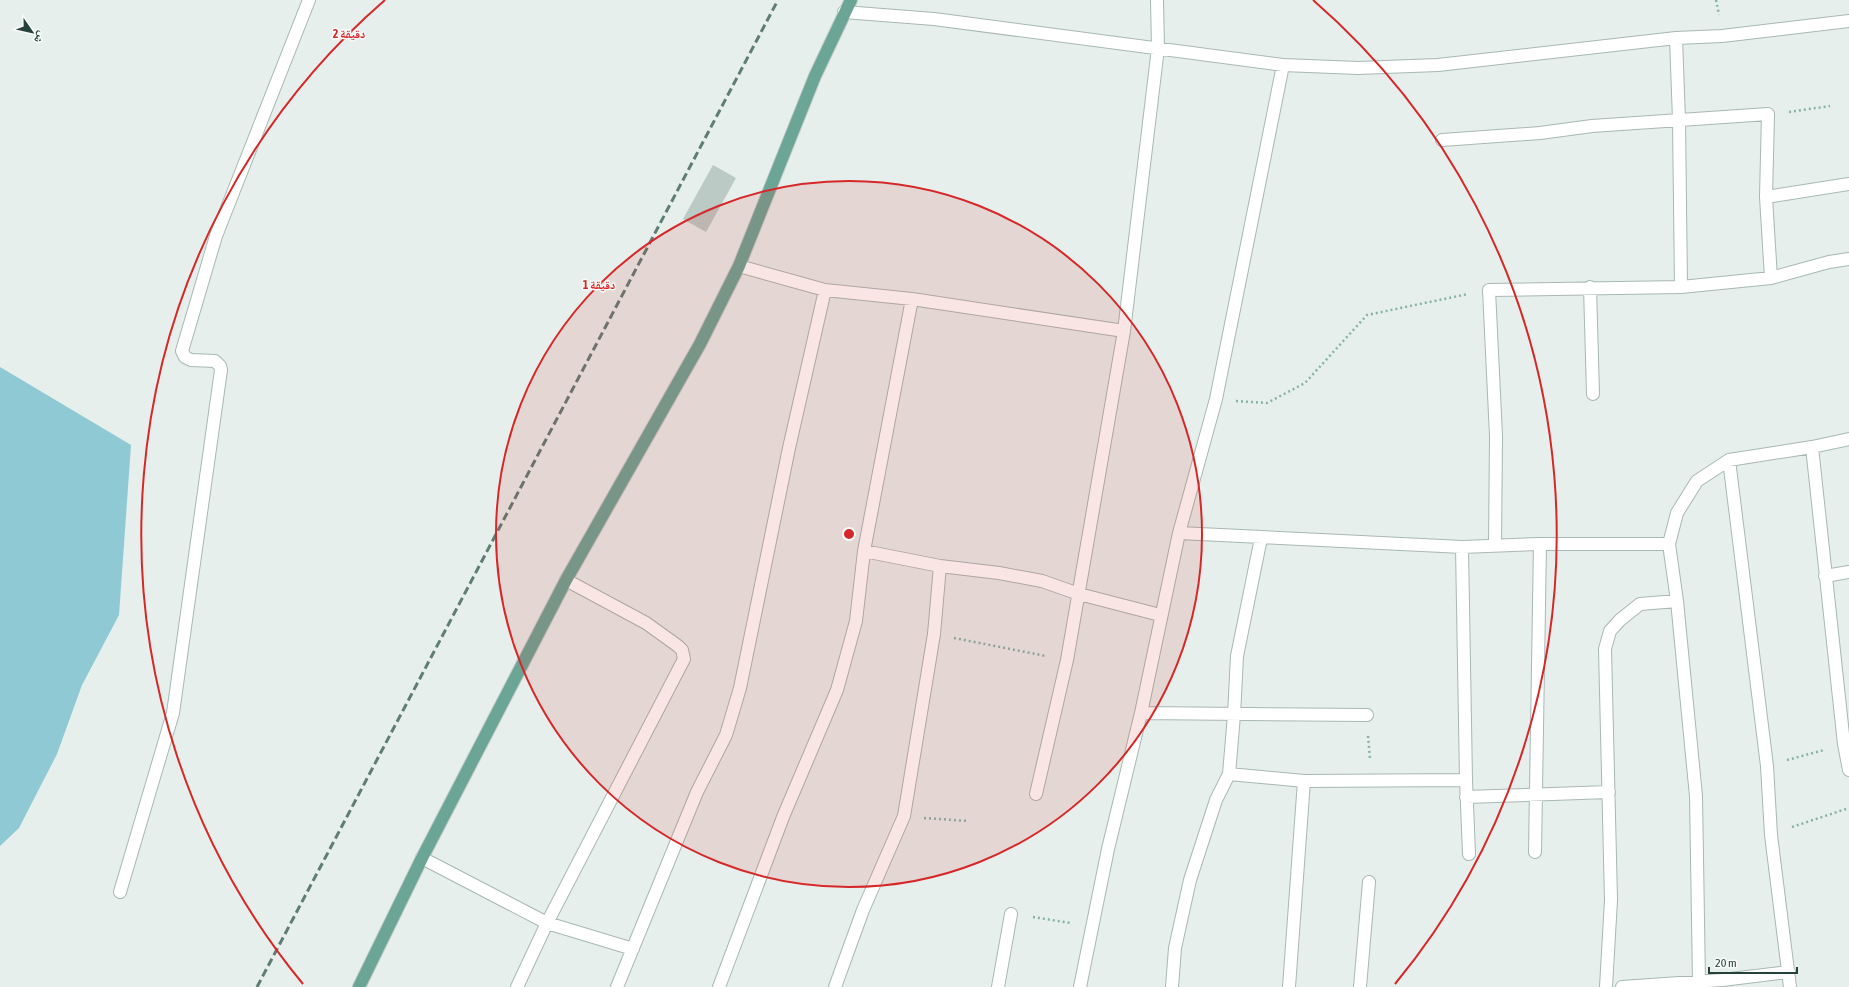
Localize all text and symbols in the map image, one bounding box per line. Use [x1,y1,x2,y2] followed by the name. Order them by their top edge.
[12,12,52,52] north arrow
[333,27,365,41] text: 2 دقيقة
[30,28,49,46] text: ش
[583,278,615,292] text: 1 دقيقة
[842,527,856,541] centre of rings
[1709,949,1797,975] scale bar
[1715,956,1737,970] text: 20 m

